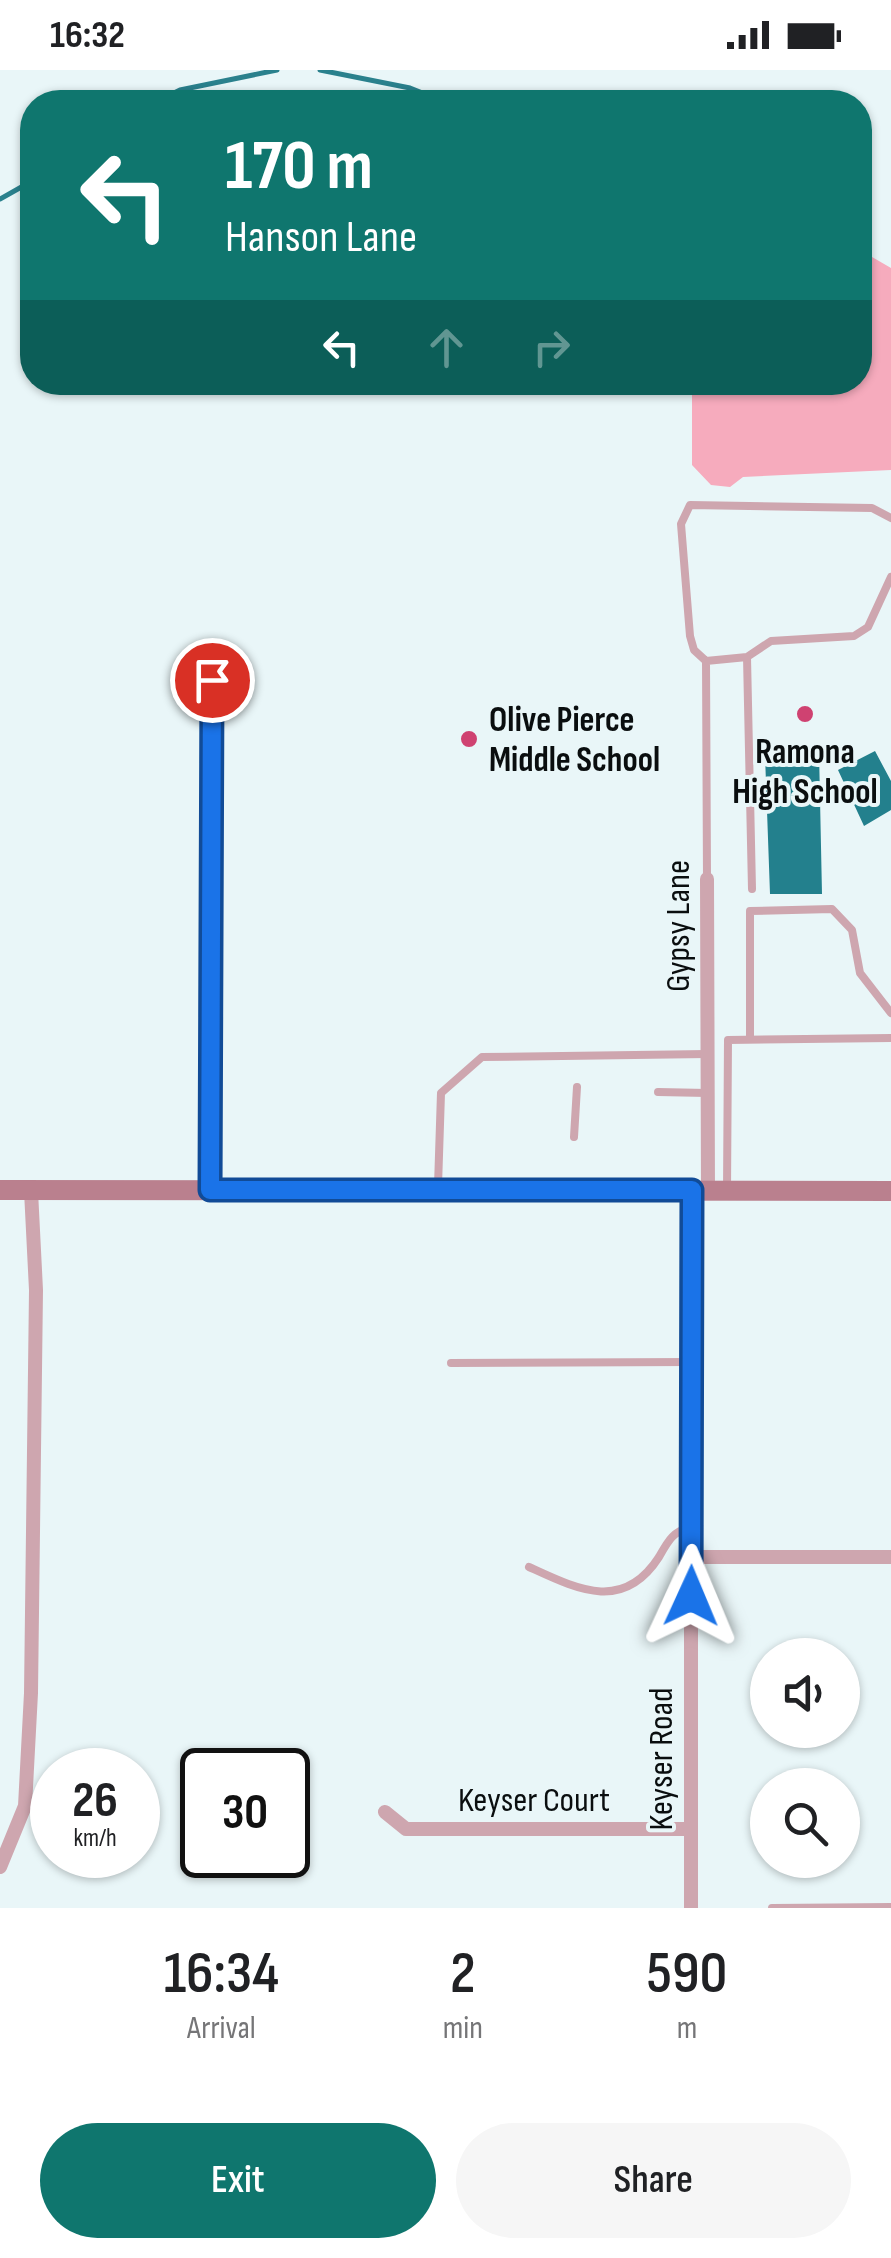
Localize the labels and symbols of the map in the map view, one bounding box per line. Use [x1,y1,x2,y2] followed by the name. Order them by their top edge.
[170,638,255,723] pin
[489,699,660,782] place label: Olive Pierce Middle School
[794,703,816,725] marker: Ramona High School
[458,728,480,750] marker: Olive Pierce Middle School
[732,731,878,814] place label: Ramona High School
[657,860,700,992] street label: Gypsy Lane
[639,1544,743,1648] position arrow
[640,1687,683,1831] street label: Keyser Road
[180,1748,310,1878] speed limit sign: 30
[458,1779,610,1822] street label: Keyser Court

